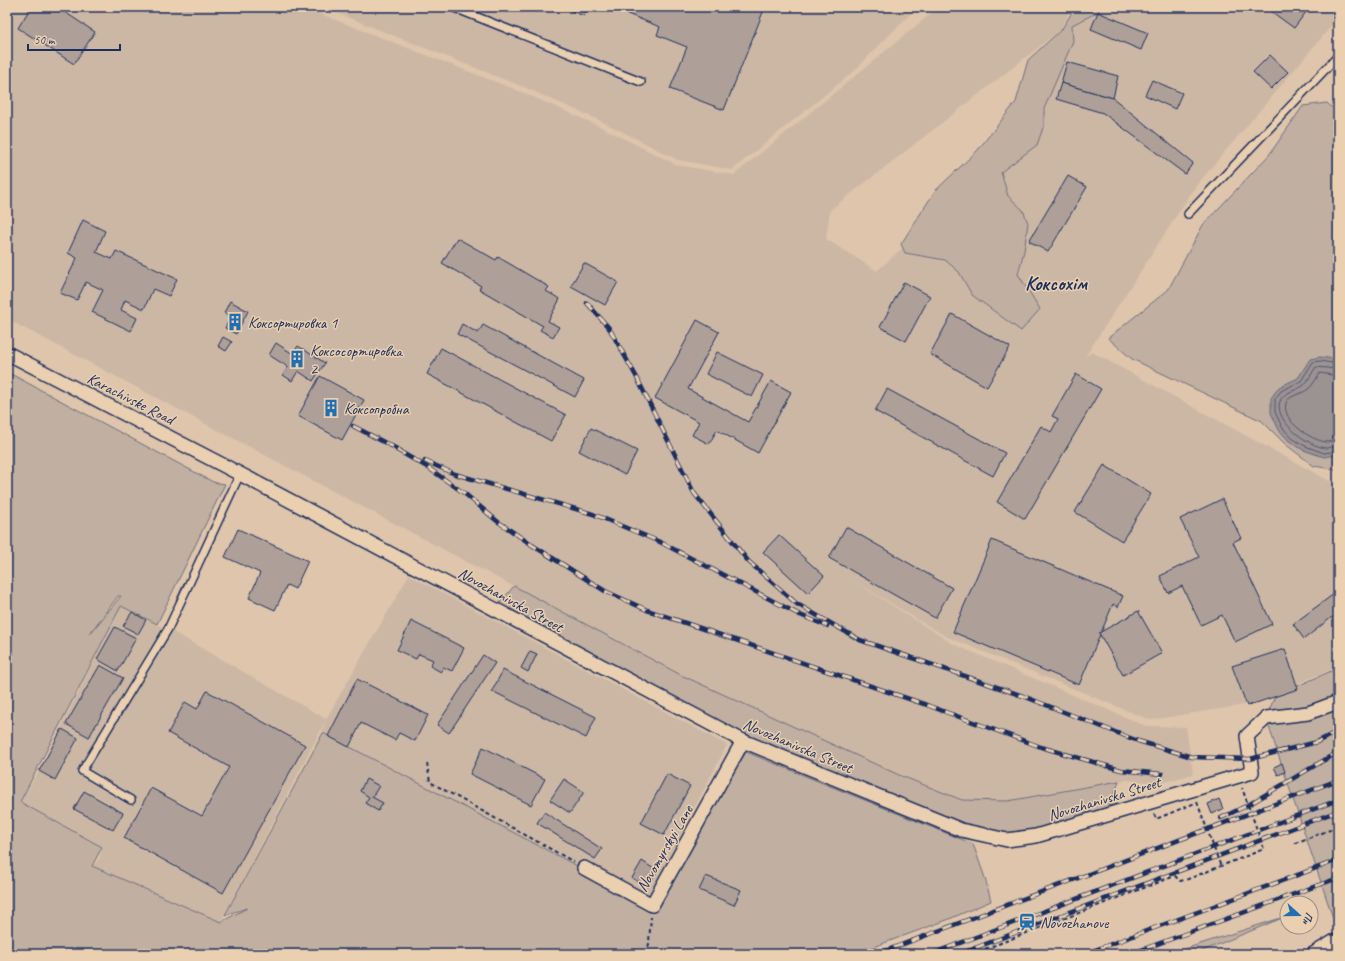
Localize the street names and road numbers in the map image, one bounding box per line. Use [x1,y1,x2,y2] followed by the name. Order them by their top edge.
[84,368,180,431] street label: Karachivske Road
[455,563,568,638] street label: Novozhanivska Street
[740,714,857,779] street label: Novozhanivska Street
[1046,772,1165,826] street label: Novozhanivska Street
[632,800,699,895] street label: Novomyrskyi Lane

